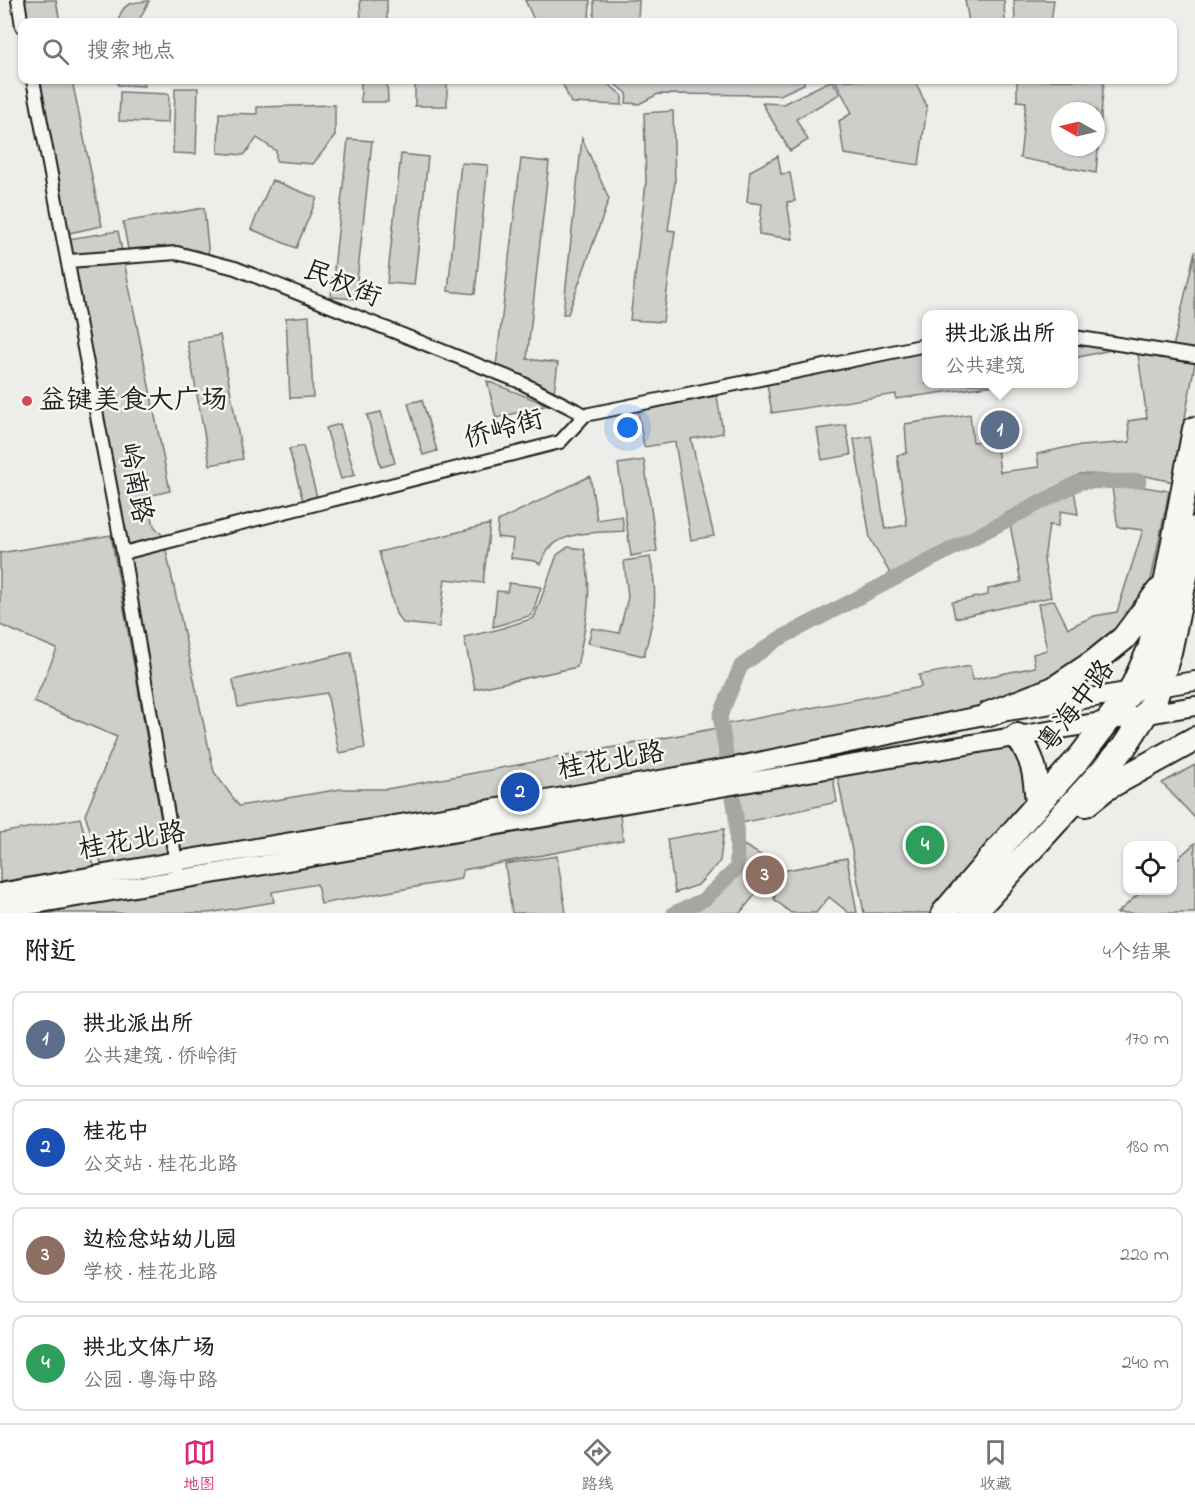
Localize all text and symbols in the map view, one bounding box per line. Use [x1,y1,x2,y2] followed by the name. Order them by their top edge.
[18,18,1177,84] search box
[39,35,72,68] icon: search
[87,36,175,68] text: 搜索地点
[1051,102,1105,156] north arrow
[297,252,387,318] street label: 民权街
[922,310,1078,388] popup
[945,319,1055,351] text: 拱北派出所
[945,353,1025,382] text: 公共建筑
[39,382,228,421] place label: 益键美食大广场
[20,394,34,408] marker: 益键美食大广场
[460,401,548,459] street label: 侨岭街
[980,408,1020,452] pin: 1
[613,413,642,442] your location
[107,440,161,526] street label: 岭南路
[1029,652,1125,762] street label: 粤海中路
[554,733,668,791] street label: 桂花北路
[500,770,540,814] pin: 2
[75,813,189,871] street label: 桂花北路
[906,822,944,868] pin: 4
[1123,841,1177,895] map controls
[1123,841,1177,895] button: locate
[746,852,784,898] pin: 3
[24,934,76,972] text: 附近
[1103,939,1171,968] text: 4个结果
[83,1009,193,1041] text: 拱北派出所
[42,1025,49,1054] text: 1
[1125,1025,1169,1054] text: 170 m
[83,1043,237,1072] text: 公共建筑 · 侨岭街
[83,1117,149,1149] text: 桂花中
[41,1133,50,1162] text: 2
[1126,1133,1169,1162] text: 180 m
[83,1151,237,1180] text: 公交站 · 桂花北路
[83,1225,237,1257] text: 边检总站幼儿园
[41,1241,50,1270] text: 3
[1120,1241,1169,1270] text: 220 m
[83,1259,217,1288] text: 学校 · 桂花北路
[83,1333,215,1365] text: 拱北文体广场
[41,1349,50,1378] text: 4
[1122,1349,1169,1378] text: 240 m
[83,1367,217,1396] text: 公园 · 粤海中路
[183,1436,216,1497] tab: 地图
[581,1436,614,1497] tab: 路线
[979,1436,1012,1497] tab: 收藏

